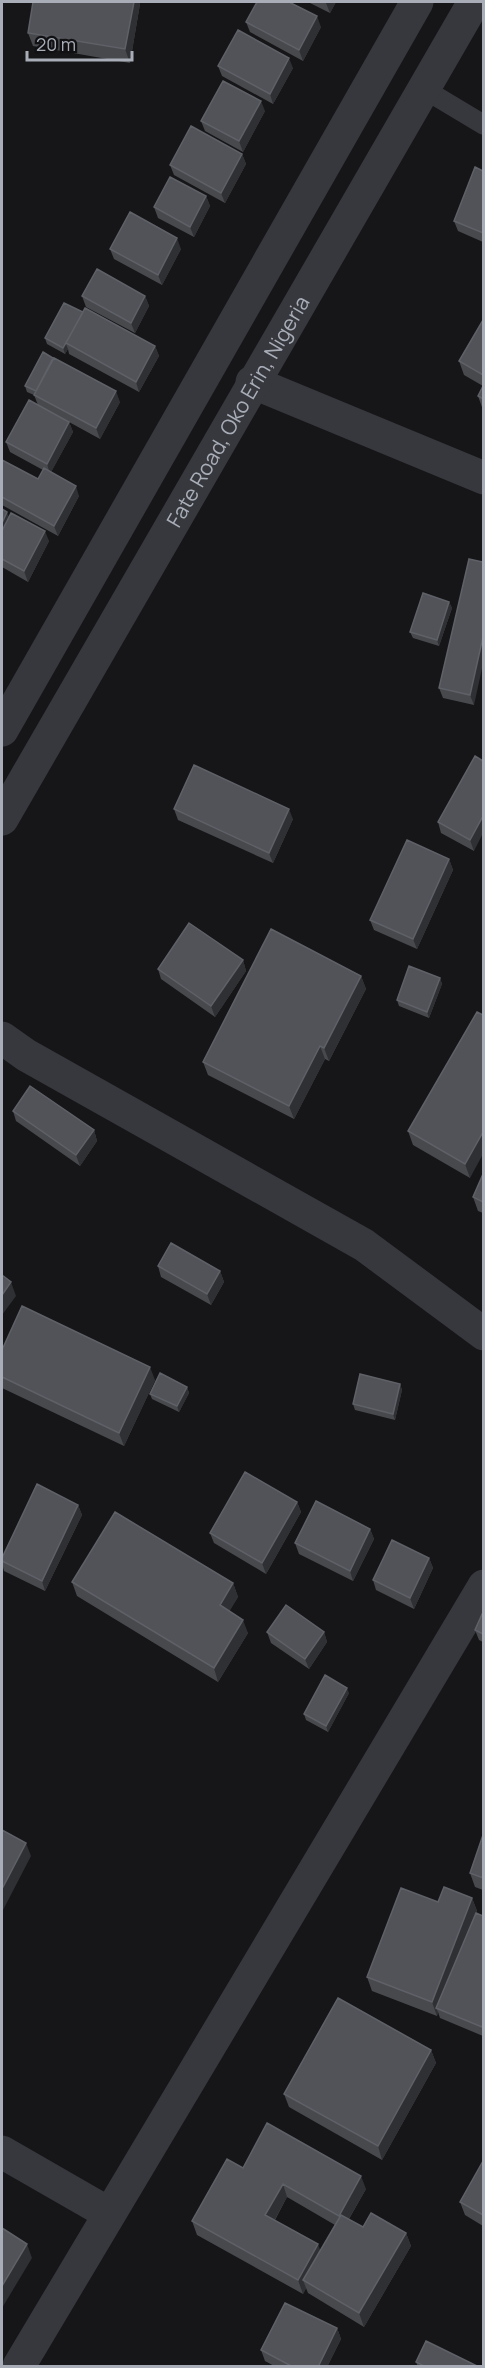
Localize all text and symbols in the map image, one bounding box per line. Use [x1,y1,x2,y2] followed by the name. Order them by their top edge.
[27,24,132,62] scale bar
[36,32,76,56] text: 20 m
[160,290,315,532] street label: Fate Road, Oko Erin, Nigeria

